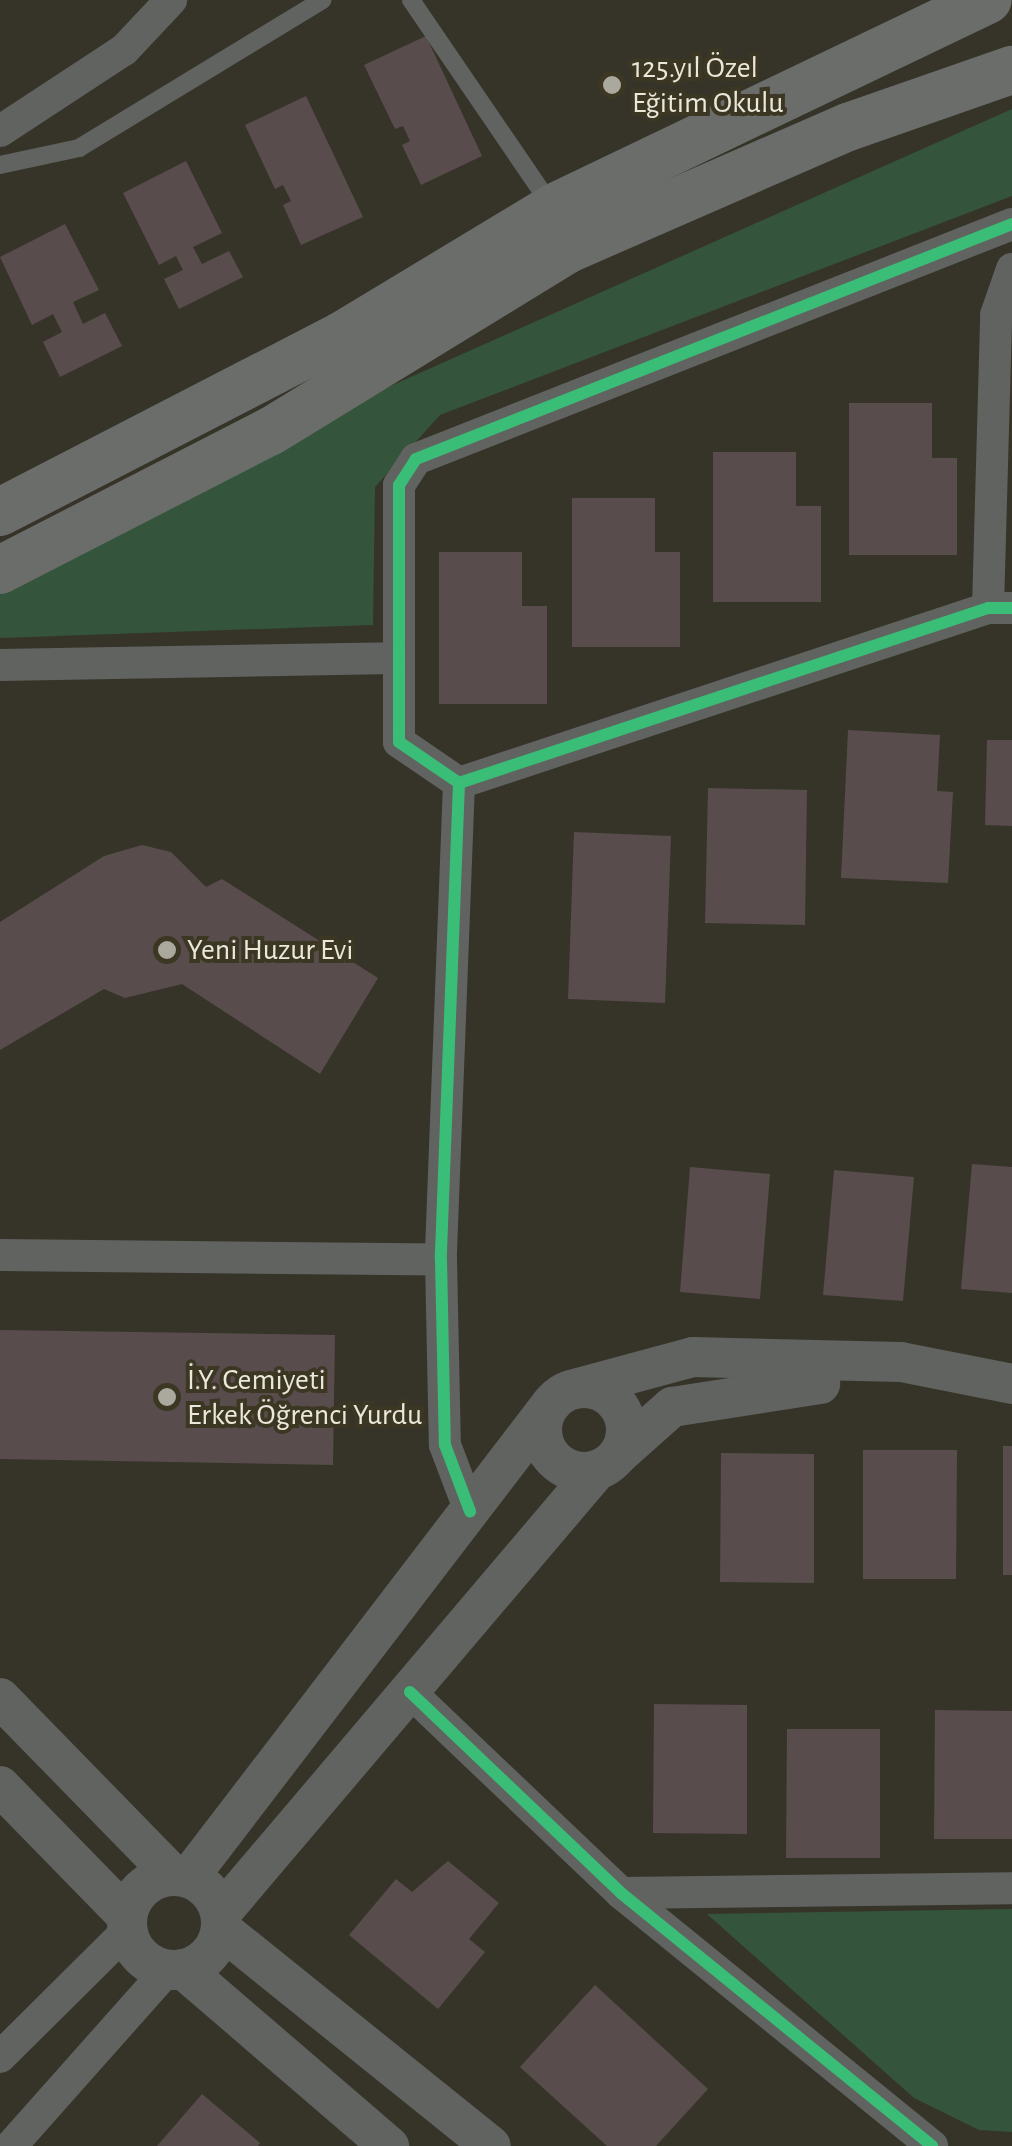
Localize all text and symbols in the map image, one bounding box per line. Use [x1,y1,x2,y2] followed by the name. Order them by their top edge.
[632,50,784,120] place label: 125.yıl Özel Eğitim Okulu
[601,74,623,96] marker: 125.yıl Özel Eğitim Okulu
[187,932,353,968] place label: Yeni Huzur Evi
[156,939,178,961] marker: Yeni Huzur Evi
[187,1362,422,1432] place label: İ.Y. Cemiyeti Erkek Öğrenci Yurdu
[156,1386,178,1408] marker: İ.Y. Cemiyeti Erkek Öğrenci Yurdu

